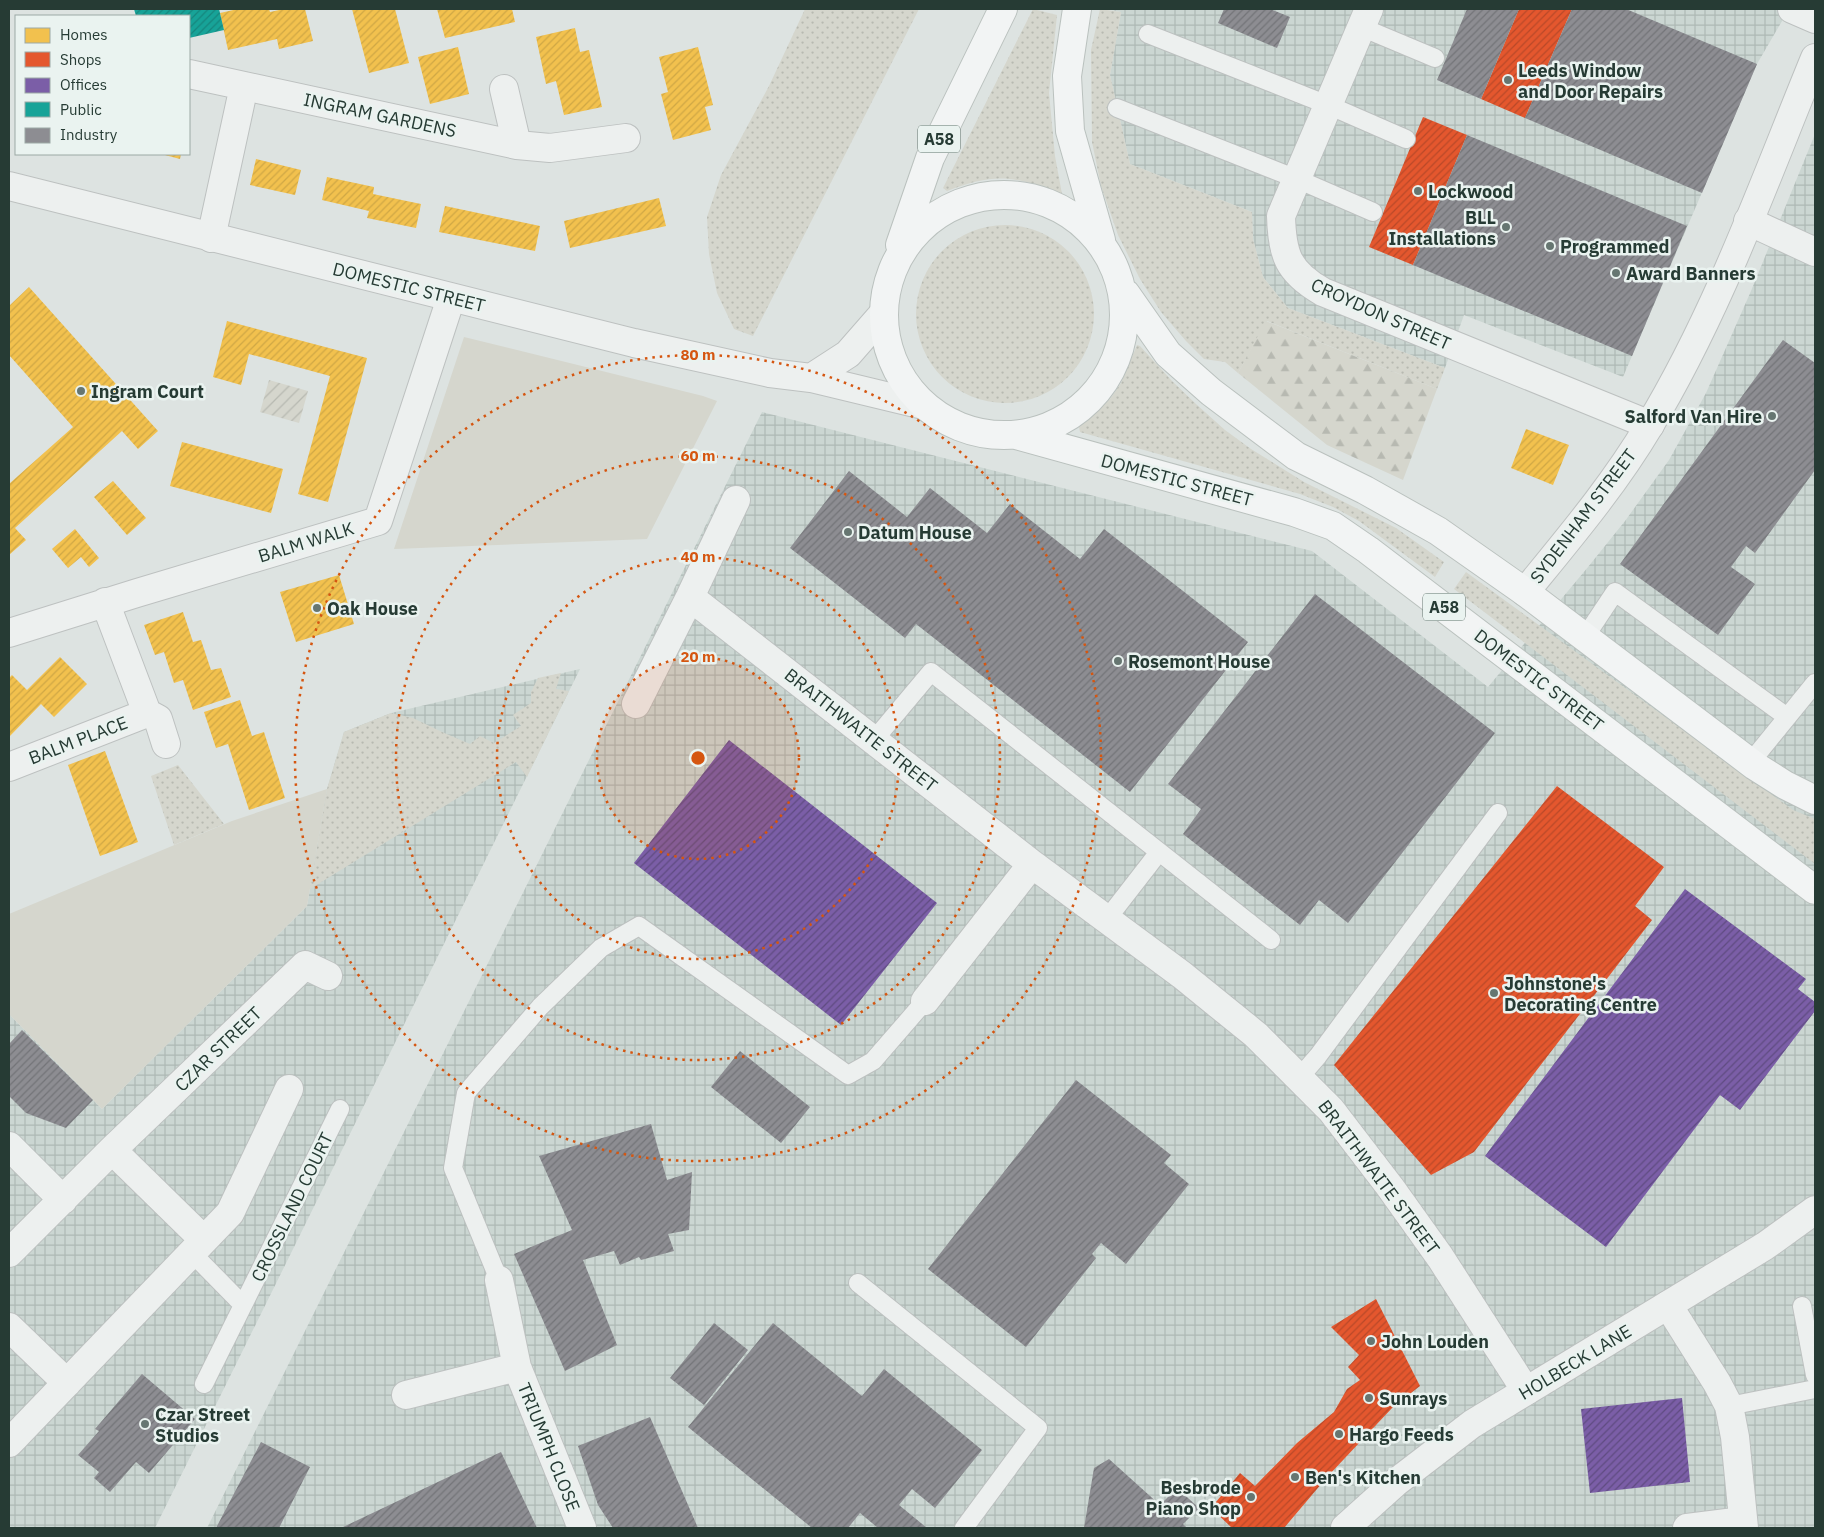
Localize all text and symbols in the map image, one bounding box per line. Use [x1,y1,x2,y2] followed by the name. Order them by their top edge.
[15,15,190,155] legend
[60,25,108,44] text: Homes
[60,50,102,69] text: Shops
[1518,59,1663,103] place label: Leeds Window and Door Repairs
[1502,74,1514,86] marker: Leeds Window and Door Repairs
[60,75,107,94] text: Offices
[301,88,459,142] street label: INGRAM GARDENS
[60,100,102,119] text: Public
[60,125,118,144] text: Industry
[918,126,960,152] road number: A58
[1428,180,1513,203] place label: Lockwood
[1412,185,1424,197] marker: Lockwood
[1389,206,1496,250] place label: BLL Installations
[1500,221,1512,233] marker: BLL Installations
[1560,235,1669,258] place label: Programmed
[1544,240,1556,252] marker: Programmed
[330,257,488,317] street label: DOMESTIC STREET
[1626,262,1756,285] place label: Award Banners
[1610,267,1622,279] marker: Award Banners
[1308,273,1454,355] street label: CROYDON STREET
[681,345,715,364] text: 80 m
[91,380,204,403] place label: Ingram Court
[75,385,87,397] marker: Ingram Court
[1624,405,1762,428] place label: Salford Van Hire
[1766,410,1778,422] marker: Salford Van Hire
[1525,444,1641,588] street label: SYDENHAM STREET
[681,446,715,465] text: 60 m
[1099,449,1255,511] street label: DOMESTIC STREET
[255,516,357,567] street label: BALM WALK
[858,521,972,544] place label: Datum House
[842,526,854,538] marker: Datum House
[681,547,715,566] text: 40 m
[1423,594,1465,620] road number: A58
[327,597,418,620] place label: Oak House
[311,602,323,614] marker: Oak House
[1470,624,1608,736] street label: DOMESTIC STREET
[681,647,715,666] text: 20 m
[1128,650,1270,673] place label: Rosemont House
[1112,655,1124,667] marker: Rosemont House
[780,663,942,797] street label: BRAITHWAITE STREET
[25,711,131,769] street label: BALM PLACE
[689,749,707,767] centre of rings
[1504,972,1657,1016] place label: Johnstone's Decorating Centre
[1488,987,1500,999] marker: Johnstone's Decorating Centre
[170,1002,266,1096] street label: CZAR STREET
[1313,1095,1445,1259] street label: BRAITHWAITE STREET
[246,1129,338,1285] street label: CROSSLAND COURT
[1514,1319,1636,1405] street label: HOLBECK LANE
[1381,1330,1489,1353] place label: John Louden
[1365,1335,1377,1347] marker: John Louden
[513,1379,585,1515] street label: TRIUMPH CLOSE
[1379,1387,1447,1410] place label: Sunrays
[1363,1392,1375,1404] marker: Sunrays
[155,1403,250,1447] place label: Czar Street Studios
[139,1418,151,1430] marker: Czar Street Studios
[1349,1423,1454,1446] place label: Hargo Feeds
[1333,1428,1345,1440] marker: Hargo Feeds
[1305,1466,1421,1489] place label: Ben's Kitchen
[1289,1471,1301,1483] marker: Ben's Kitchen
[1146,1476,1241,1520] place label: Besbrode Piano Shop
[1245,1491,1257,1503] marker: Besbrode Piano Shop

